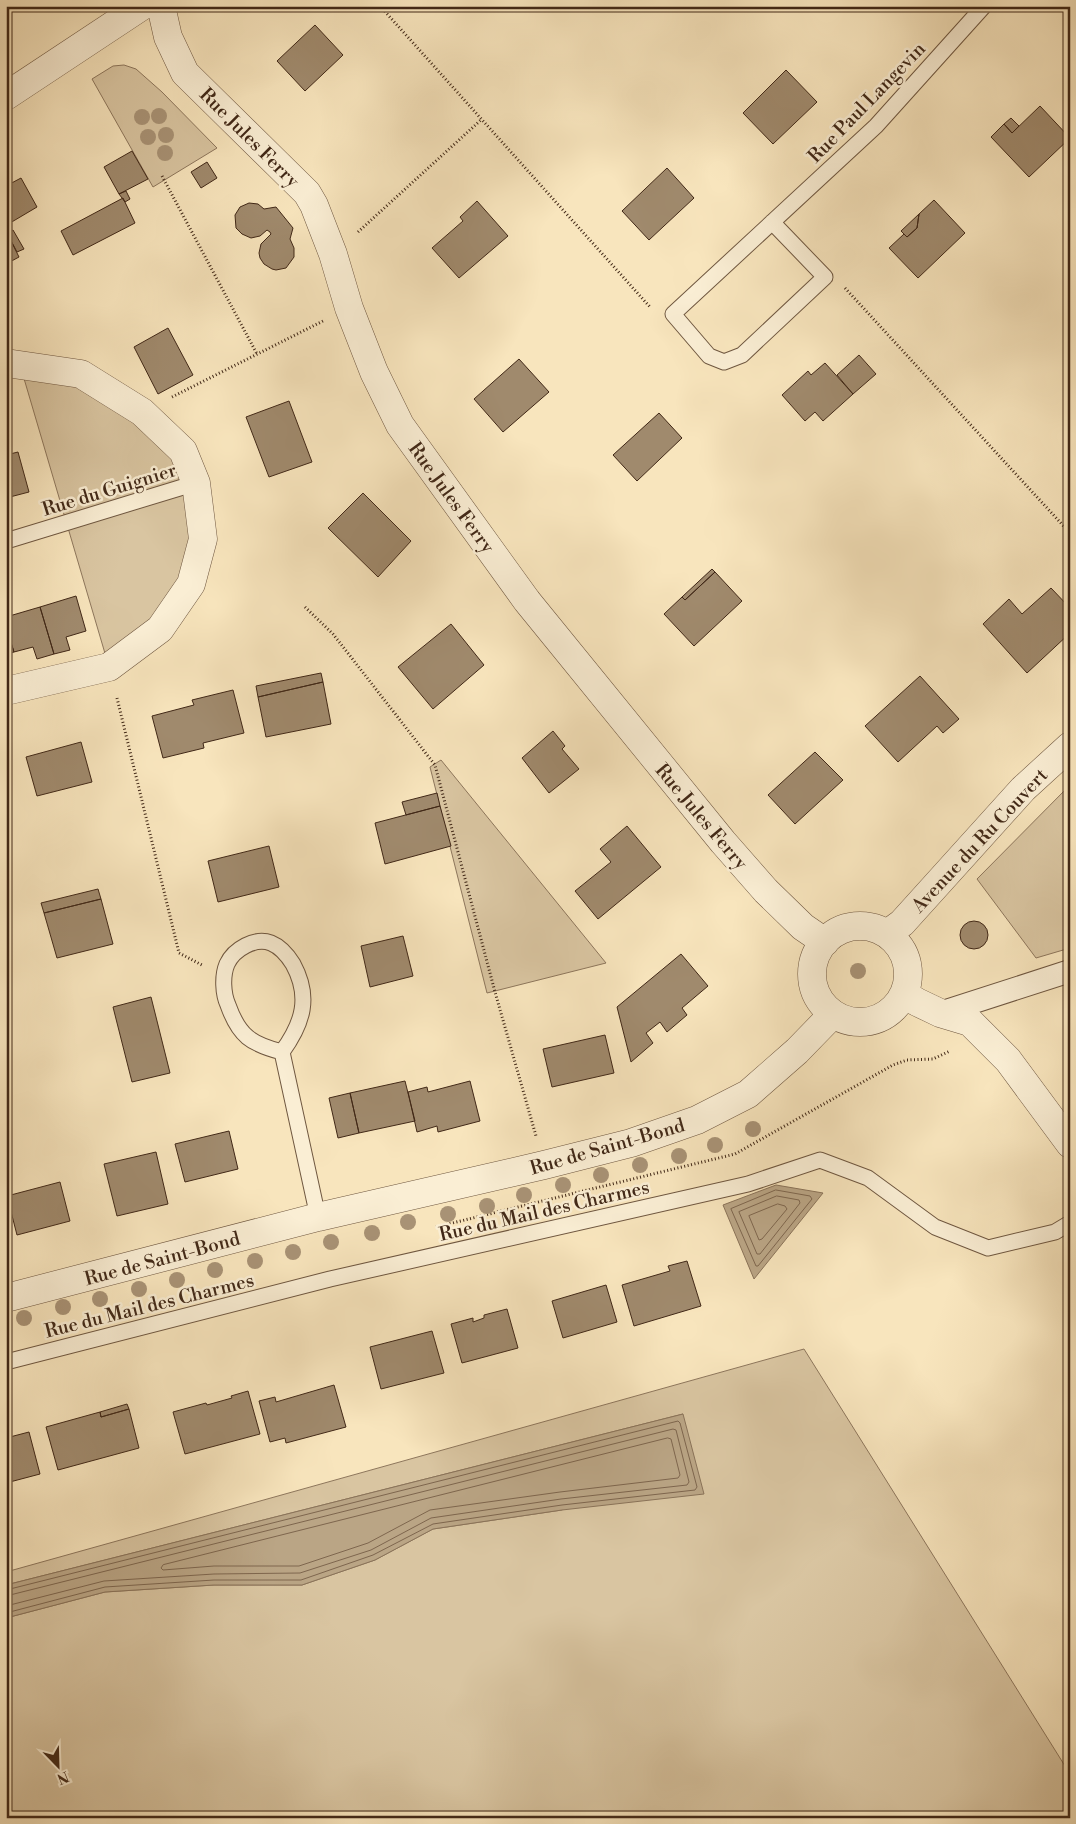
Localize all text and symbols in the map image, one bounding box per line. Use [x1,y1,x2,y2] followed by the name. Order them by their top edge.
[803,37,931,168] street label: Rue Paul Langevin
[194,83,305,193] street label: Rue Jules Ferry
[403,437,500,558] street label: Rue Jules Ferry
[39,458,179,522] street label: Rue du Guignier
[650,759,753,875] street label: Rue Jules Ferry
[906,763,1053,919] street label: Avenue du Ru Couvert
[527,1113,688,1181] street label: Rue de Saint-Bond
[437,1175,652,1247] street label: Rue du Mail des Charmes
[82,1227,243,1291] street label: Rue de Saint-Bond
[42,1268,256,1344] street label: Rue du Mail des Charmes
[32,1742,82,1792] north arrow
[54,1767,71,1787] text: N

